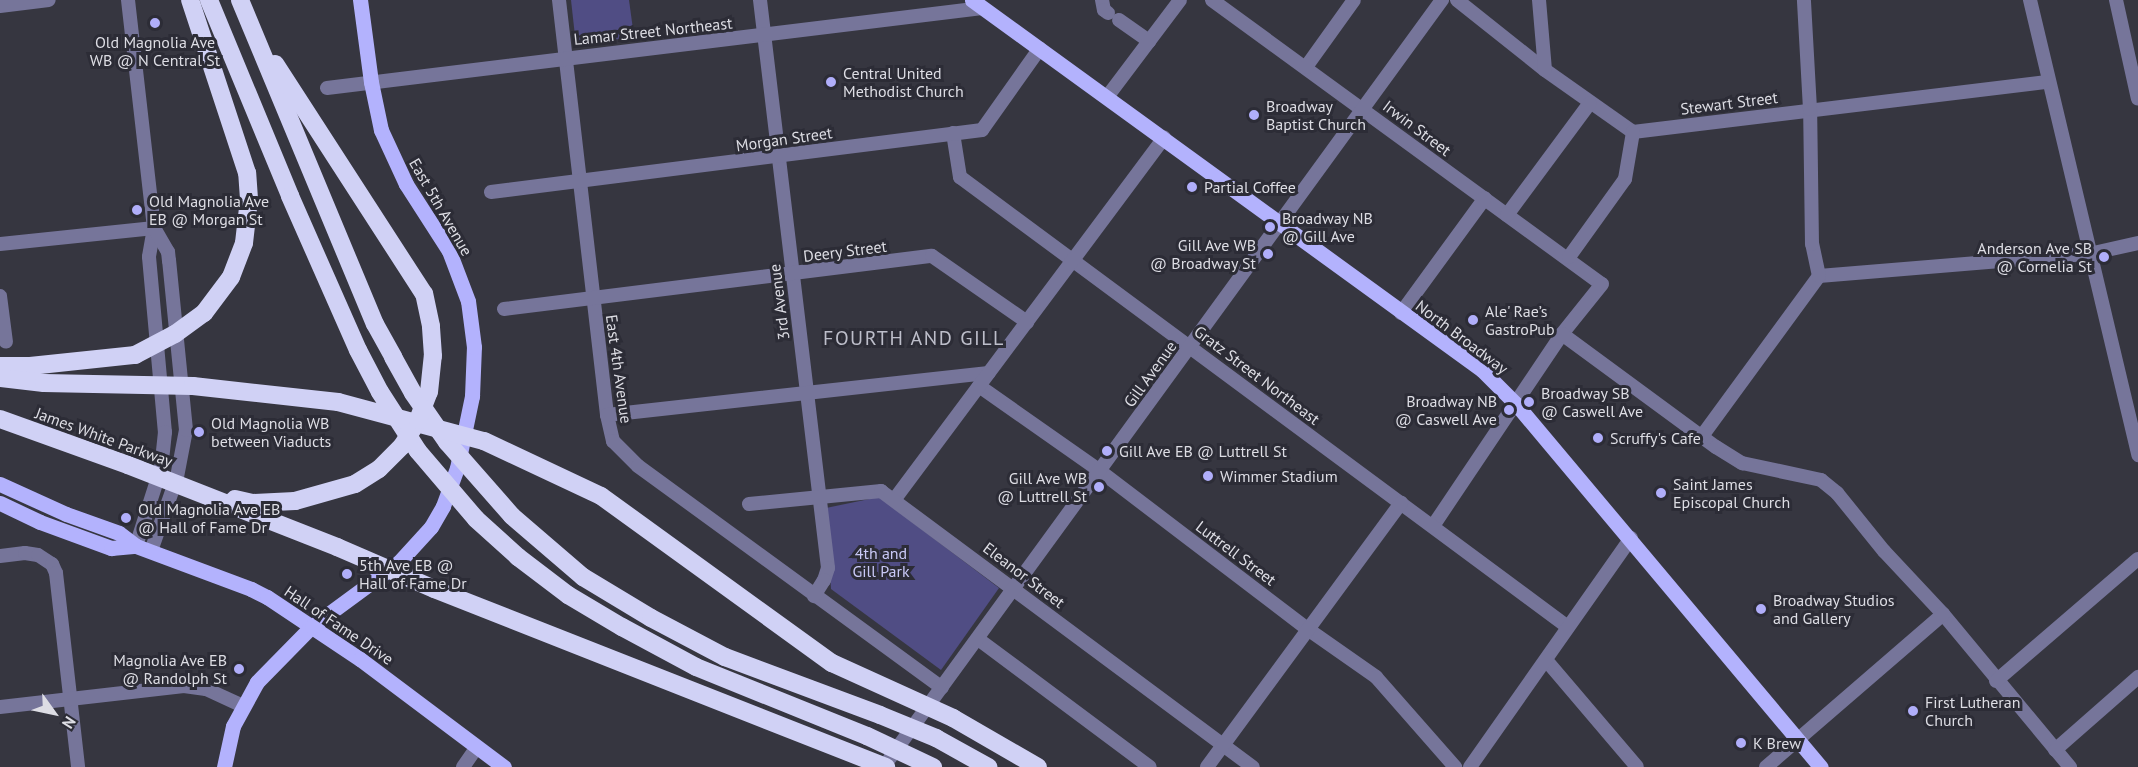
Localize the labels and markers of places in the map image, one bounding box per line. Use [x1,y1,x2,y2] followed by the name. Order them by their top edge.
[148,16,162,30] marker: Old Magnolia Ave WB @ N Central St
[90,32,220,70] place label: Old Magnolia Ave WB @ N Central St
[843,63,964,101] place label: Central United Methodist Church
[824,75,838,89] marker: Central United Methodist Church
[1266,96,1366,134] place label: Broadway Baptist Church
[1247,108,1261,122] marker: Broadway Baptist Church
[1204,177,1296,197] place label: Partial Coffee
[1185,180,1199,194] marker: Partial Coffee
[149,191,270,229] place label: Old Magnolia Ave EB @ Morgan St
[130,203,144,217] marker: Old Magnolia Ave EB @ Morgan St
[1282,208,1373,246] place label: Broadway NB @ Gill Ave
[1263,220,1277,234] marker: Broadway NB @ Gill Ave
[1149,235,1256,273] place label: Gill Ave WB @ Broadway St
[1977,238,2092,276] place label: Anderson Ave SB @ Cornelia St
[1261,247,1275,261] marker: Gill Ave WB @ Broadway St
[2097,250,2111,264] marker: Anderson Ave SB @ Cornelia St
[1485,301,1555,339] place label: Ale' Rae’s GastroPub
[1466,313,1480,327] marker: Ale' Rae’s GastroPub
[1541,383,1644,421] place label: Broadway SB @ Caswell Ave
[1394,391,1497,429] place label: Broadway NB @ Caswell Ave
[1522,395,1536,409] marker: Broadway SB @ Caswell Ave
[1502,403,1516,417] marker: Broadway NB @ Caswell Ave
[211,413,332,451] place label: Old Magnolia WB between Viaducts
[192,425,206,439] marker: Old Magnolia WB between Viaducts
[1610,428,1701,448] place label: Scruffy's Cafe
[1591,431,1605,445] marker: Scruffy's Cafe
[1119,441,1287,461] place label: Gill Ave EB @ Luttrell St
[1100,444,1114,458] marker: Gill Ave EB @ Luttrell St
[1220,466,1338,486] place label: Wimmer Stadium
[997,468,1087,506] place label: Gill Ave WB @ Luttrell St
[1201,469,1215,483] marker: Wimmer Stadium
[1673,474,1790,512] place label: Saint James Episcopal Church
[1092,480,1106,494] marker: Gill Ave WB @ Luttrell St
[1654,486,1668,500] marker: Saint James Episcopal Church
[138,499,281,537] place label: Old Magnolia Ave EB @ Hall of Fame Dr
[119,511,133,525] marker: Old Magnolia Ave EB @ Hall of Fame Dr
[359,555,467,593] place label: 5th Ave EB @ Hall of Fame Dr
[340,567,354,581] marker: 5th Ave EB @ Hall of Fame Dr
[1773,590,1895,628] place label: Broadway Studios and Gallery
[1754,602,1768,616] marker: Broadway Studios and Gallery
[113,650,227,688] place label: Magnolia Ave EB @ Randolph St
[232,662,246,676] marker: Magnolia Ave EB @ Randolph St
[1925,692,2020,730] place label: First Lutheran Church
[1906,704,1920,718] marker: First Lutheran Church
[1753,733,1802,753] place label: K Brew
[1734,736,1748,750] marker: K Brew

